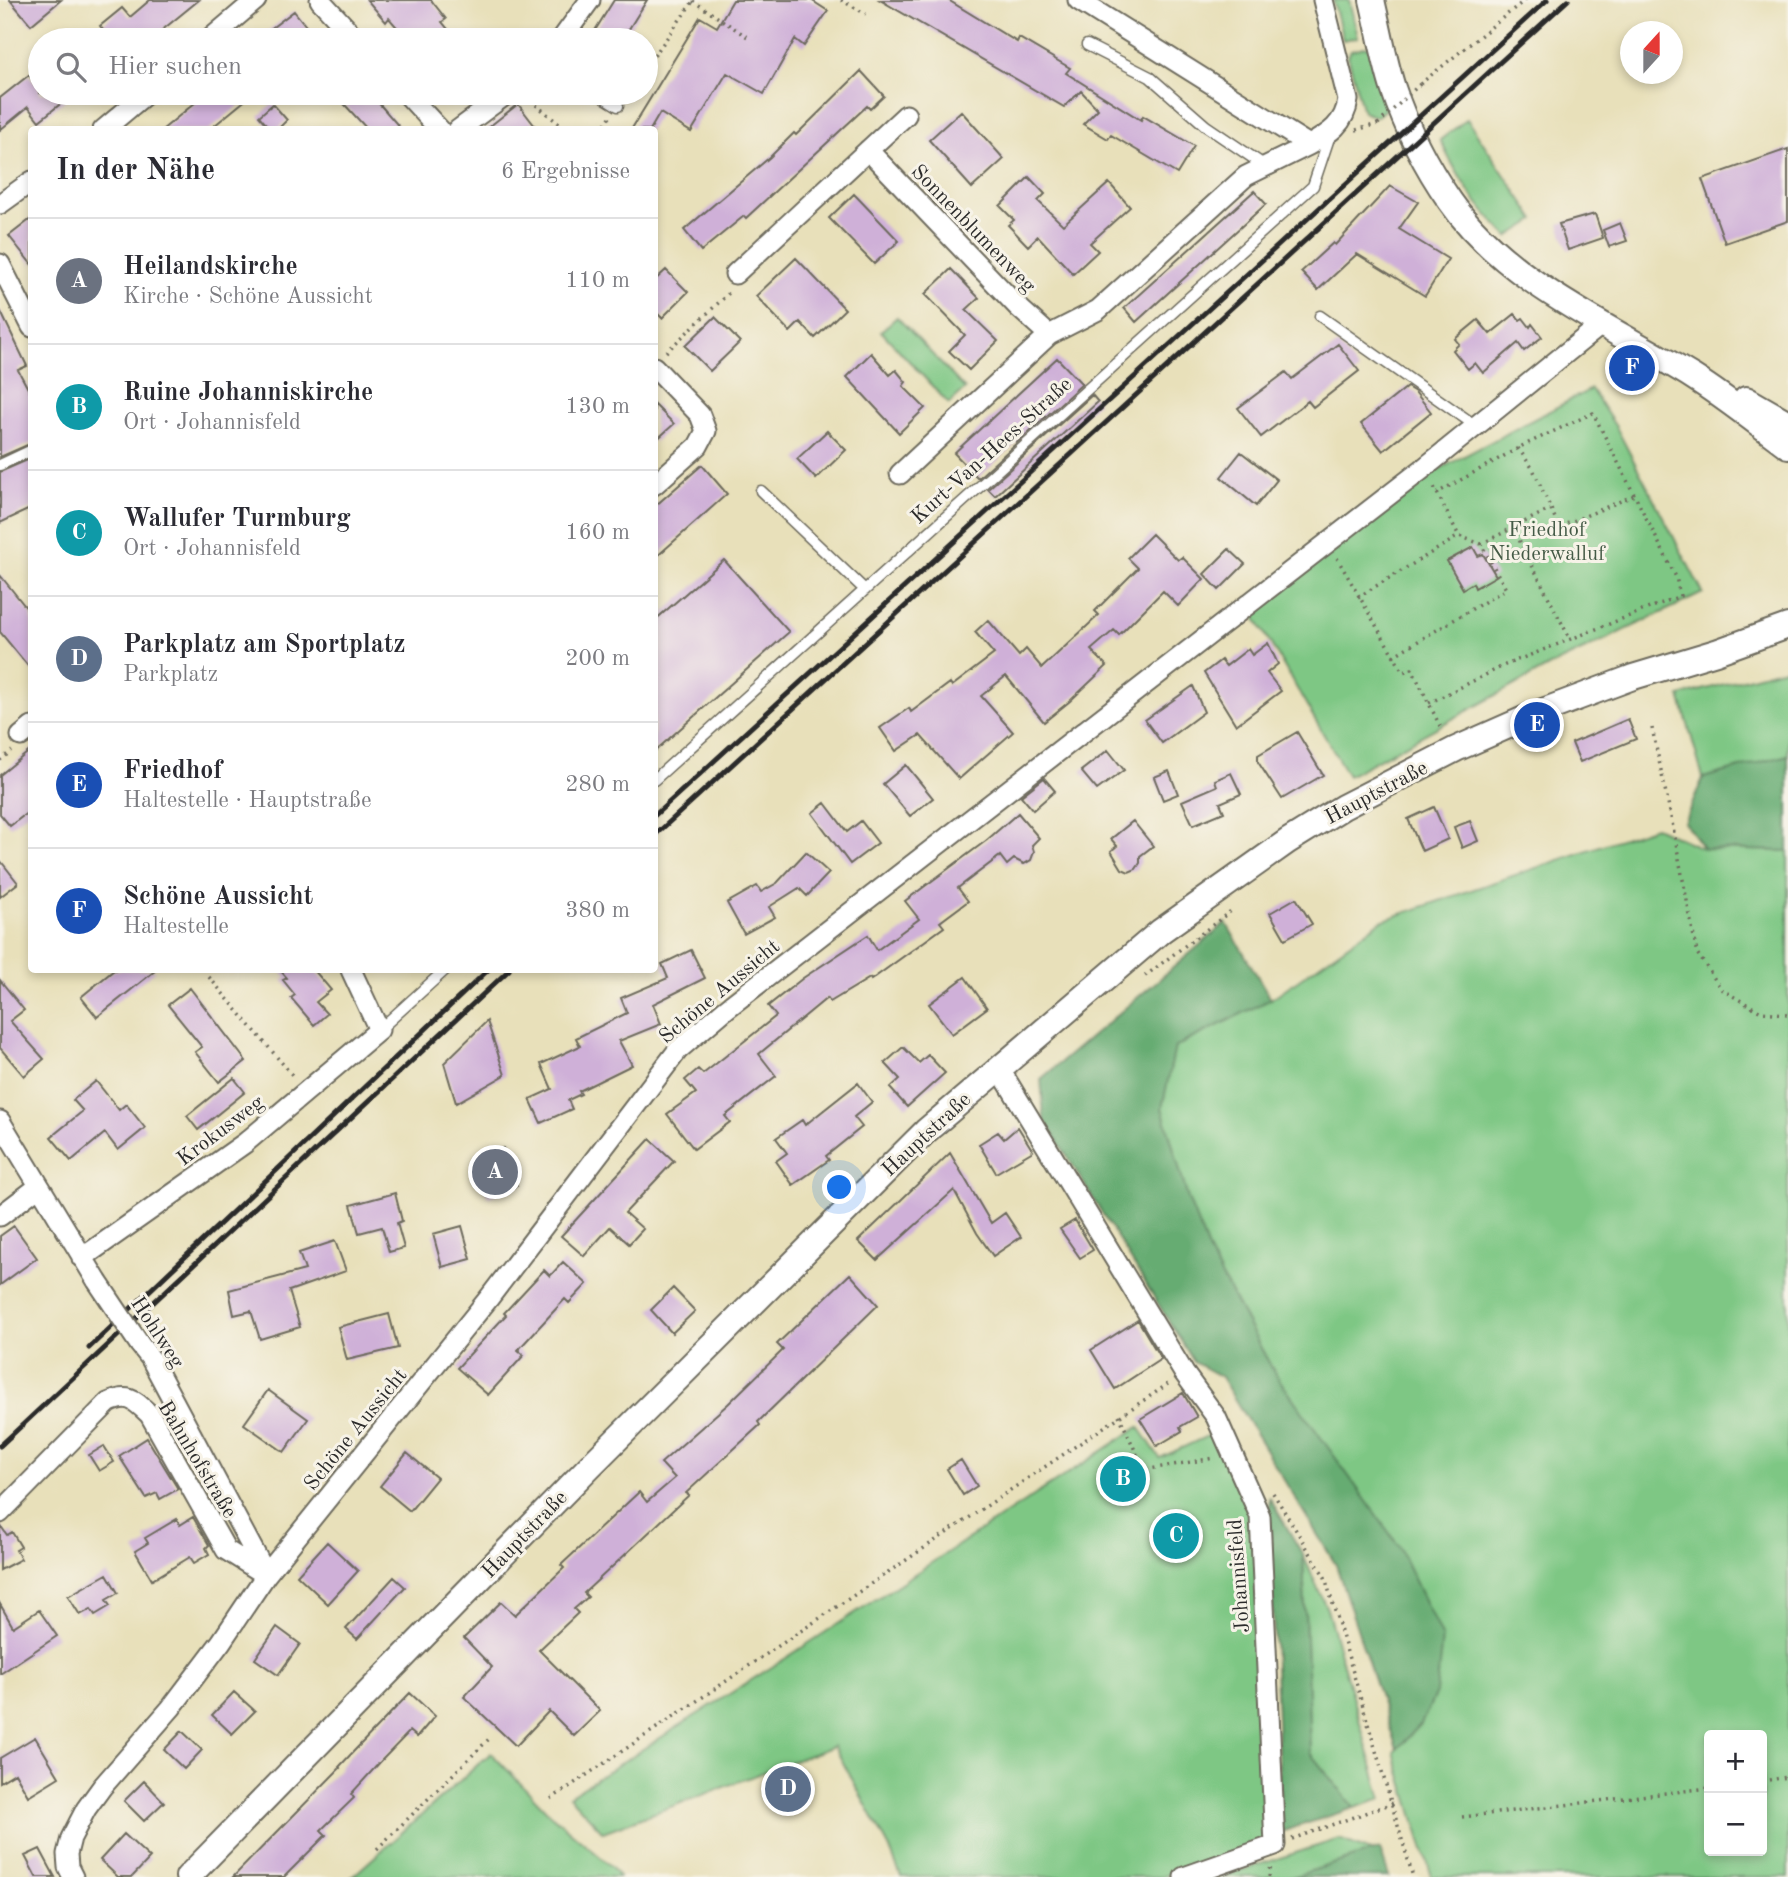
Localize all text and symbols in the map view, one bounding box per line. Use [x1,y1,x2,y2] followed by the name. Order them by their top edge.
[1620,21,1683,84] north arrow
[28,28,658,105] search box
[52,48,90,86] icon: search
[108,54,242,80] text: Hier suchen
[56,156,215,186] text: In der Nähe
[501,160,630,183] text: 6 Ergebnisse
[907,161,1040,297] street label: Sonnenblumenweg
[123,254,298,280] text: Heilandskirche
[70,269,88,292] text: A
[565,269,630,292] text: 110 m
[123,285,373,308] text: Kirche · Schöne Aussicht
[1609,342,1655,394] pin: F
[908,374,1076,528] street label: Kurt-Van-Hees-Straße
[123,380,373,406] text: Ruine Johanniskirche
[71,395,87,418] text: B
[565,395,630,418] text: 130 m
[123,411,301,434] text: Ort · Johannisfeld
[123,506,351,532] text: Wallufer Turmburg
[1489,520,1606,565] park label: Friedhof Niederwalluf
[71,521,87,544] text: C
[565,521,630,544] text: 160 m
[123,537,301,560] text: Ort · Johannisfeld
[123,632,405,658] text: Parkplatz am Sportplatz
[70,647,88,670] text: D
[565,647,630,670] text: 200 m
[123,663,218,686] text: Parkplatz
[1514,699,1560,751] pin: E
[123,758,222,784] text: Friedhof
[1322,758,1431,829] street label: Hauptstraße
[71,773,87,796] text: E
[565,773,630,796] text: 280 m
[123,789,372,812] text: Haltestelle · Hauptstraße
[123,884,313,910] text: Schöne Aussicht
[71,899,87,922] text: F
[565,899,630,922] text: 380 m
[123,915,229,938] text: Haltestelle
[656,936,784,1048] street label: Schöne Aussicht
[879,1089,975,1181] street label: Hauptstraße
[174,1092,269,1170] street label: Krokusweg
[472,1146,518,1198] pin: A
[822,1170,856,1204] your location
[126,1293,188,1373] street label: Hohlweg
[301,1365,412,1495] street label: Schöne Aussicht
[154,1398,240,1522] street label: Bahnhofstraße
[1100,1453,1146,1505] pin: B
[478,1487,572,1583] street label: Hauptstraße
[1153,1510,1199,1562] pin: C
[1225,1518,1254,1634] street label: Johannisfeld
[1704,1730,1767,1856] map controls
[1704,1730,1767,1793] button: +
[765,1763,811,1815] pin: D
[1704,1793,1767,1856] button: −

